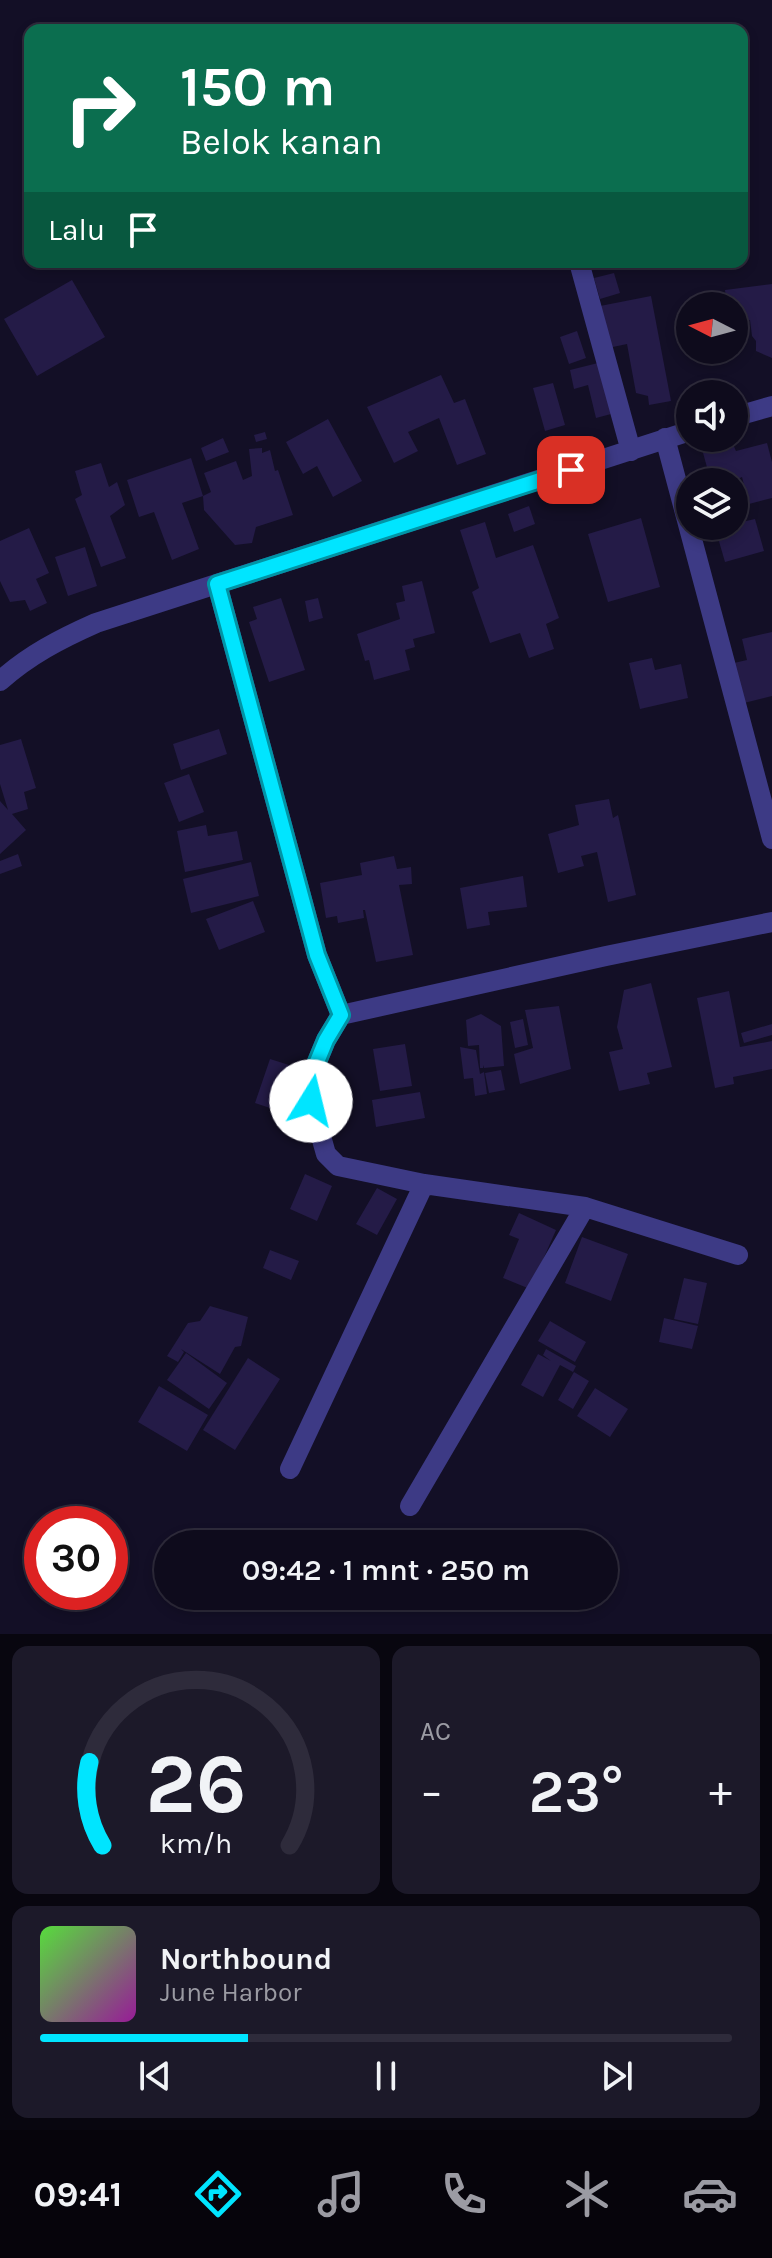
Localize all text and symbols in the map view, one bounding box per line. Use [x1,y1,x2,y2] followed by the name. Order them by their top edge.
[180,54,335,119] text: 150 m
[48,56,152,160] icon: right
[180,121,383,163] text: Belok kanan
[121,208,165,252] icon: arrive
[48,212,105,248] text: Lalu
[676,292,748,364] north arrow
[676,292,748,540] map controls
[676,380,748,452] button: sound
[537,436,605,504] pin
[549,448,593,492] icon: arrive
[676,468,748,540] button: layers
[269,1059,353,1143] position arrow
[24,1506,128,1610] speed limit sign: 30
[242,1552,530,1588] text: 09:42 · 1 mnt · 250 m
[420,1716,451,1747] text: AC
[146,1736,246,1833] text: 26
[528,1757,624,1827] text: 23°
[420,1766,443,1817] text: −
[709,1766,732,1817] text: +
[160,1827,232,1860] text: km/h
[160,1941,332,1977] text: Northbound
[160,1977,302,2008] text: June Harbor
[133,2054,177,2098] icon: previous
[364,2054,408,2098] icon: pause
[595,2054,639,2098] icon: next
[190,2166,246,2222] icon: directions
[313,2166,369,2222] icon: music
[436,2166,492,2222] icon: phone
[559,2166,615,2222] icon: climate
[682,2166,738,2222] icon: car
[34,2173,122,2215] text: 09:41

